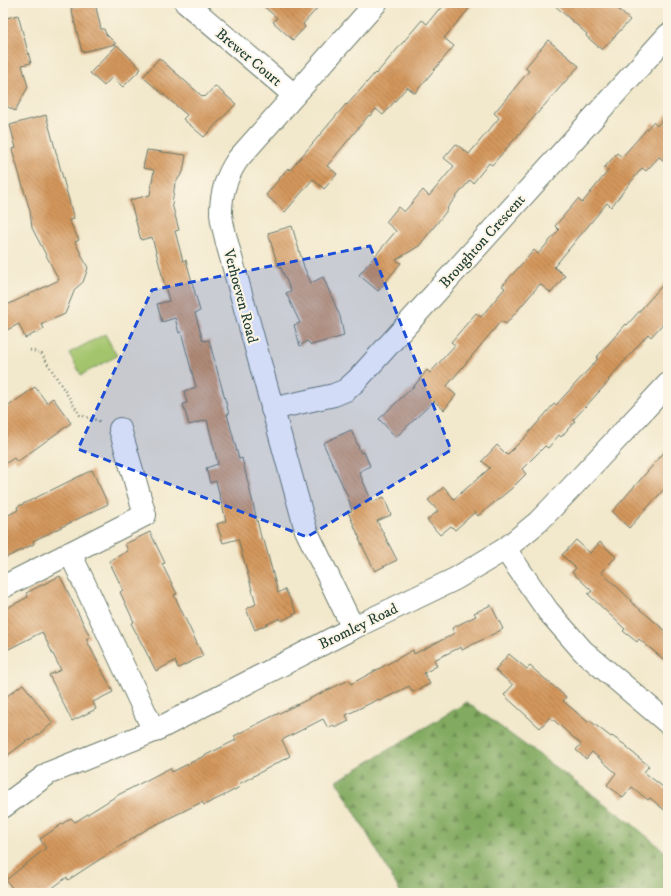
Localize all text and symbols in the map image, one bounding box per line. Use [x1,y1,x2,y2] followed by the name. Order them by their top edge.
[212,24,286,91] street label: Brewer Court
[435,190,530,292] street label: Broughton Crescent
[219,246,262,346] street label: Verhoeven Road
[316,599,401,654] street label: Bromley Road

